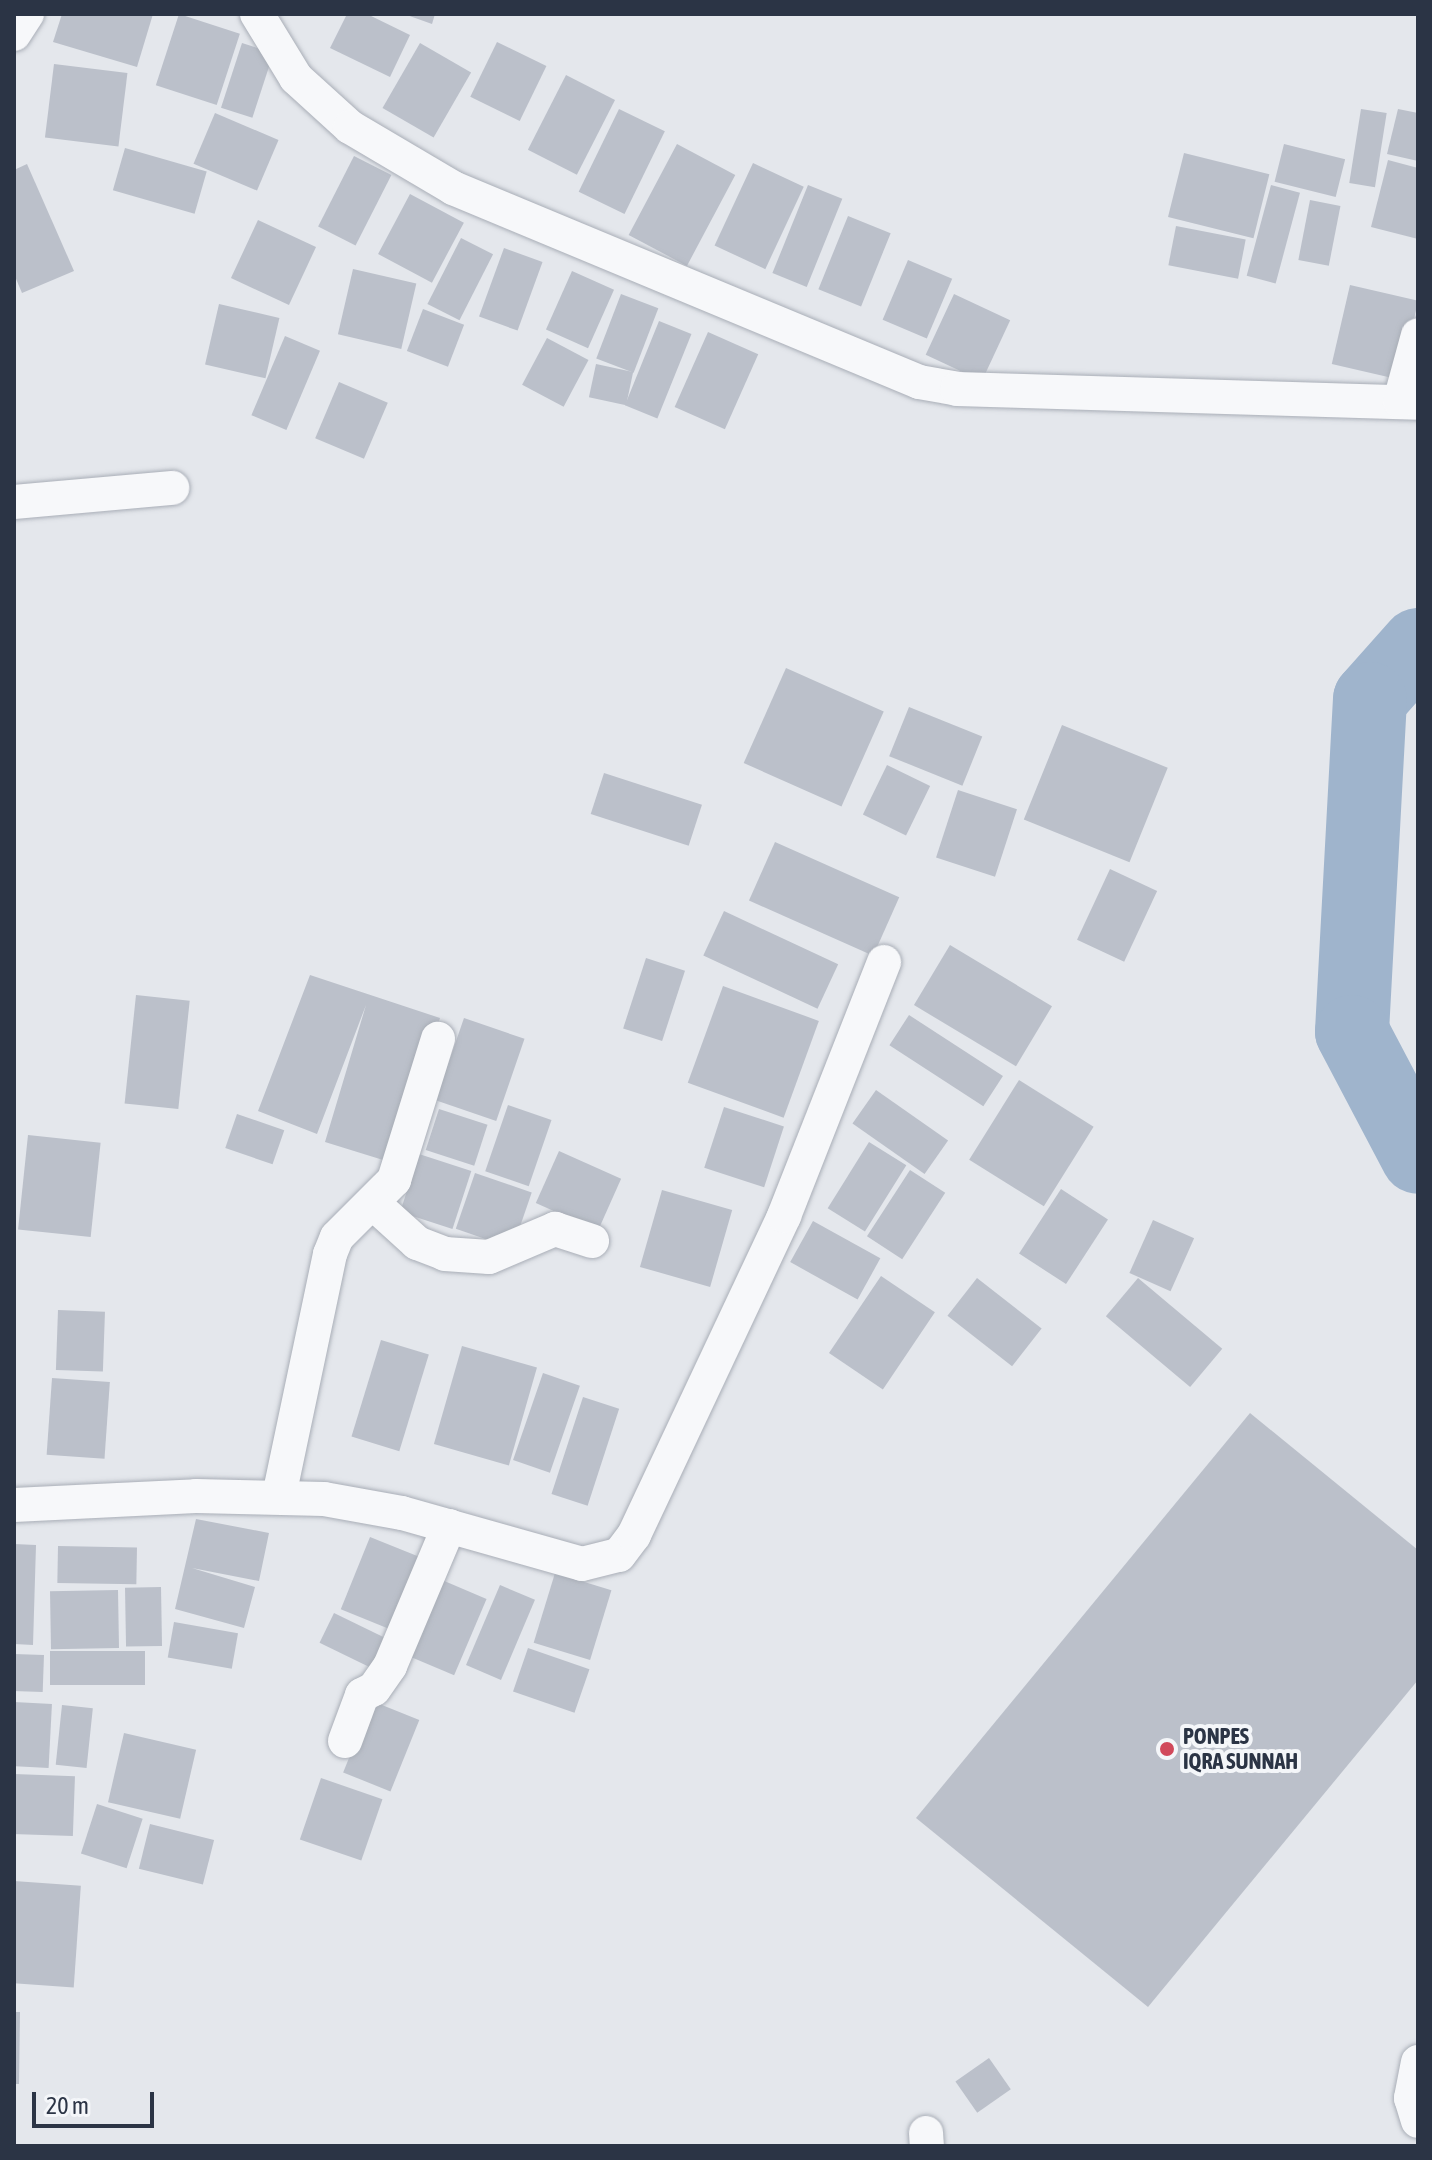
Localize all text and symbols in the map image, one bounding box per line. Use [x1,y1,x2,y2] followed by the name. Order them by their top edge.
[1183,1723,1298,1774] place label: PONPES IQRA SUNNAH
[1158,1740,1176,1758] marker: PONPES IQRA SUNNAH
[36,2076,158,2126] scale bar
[46,2092,89,2119] text: 20 m

